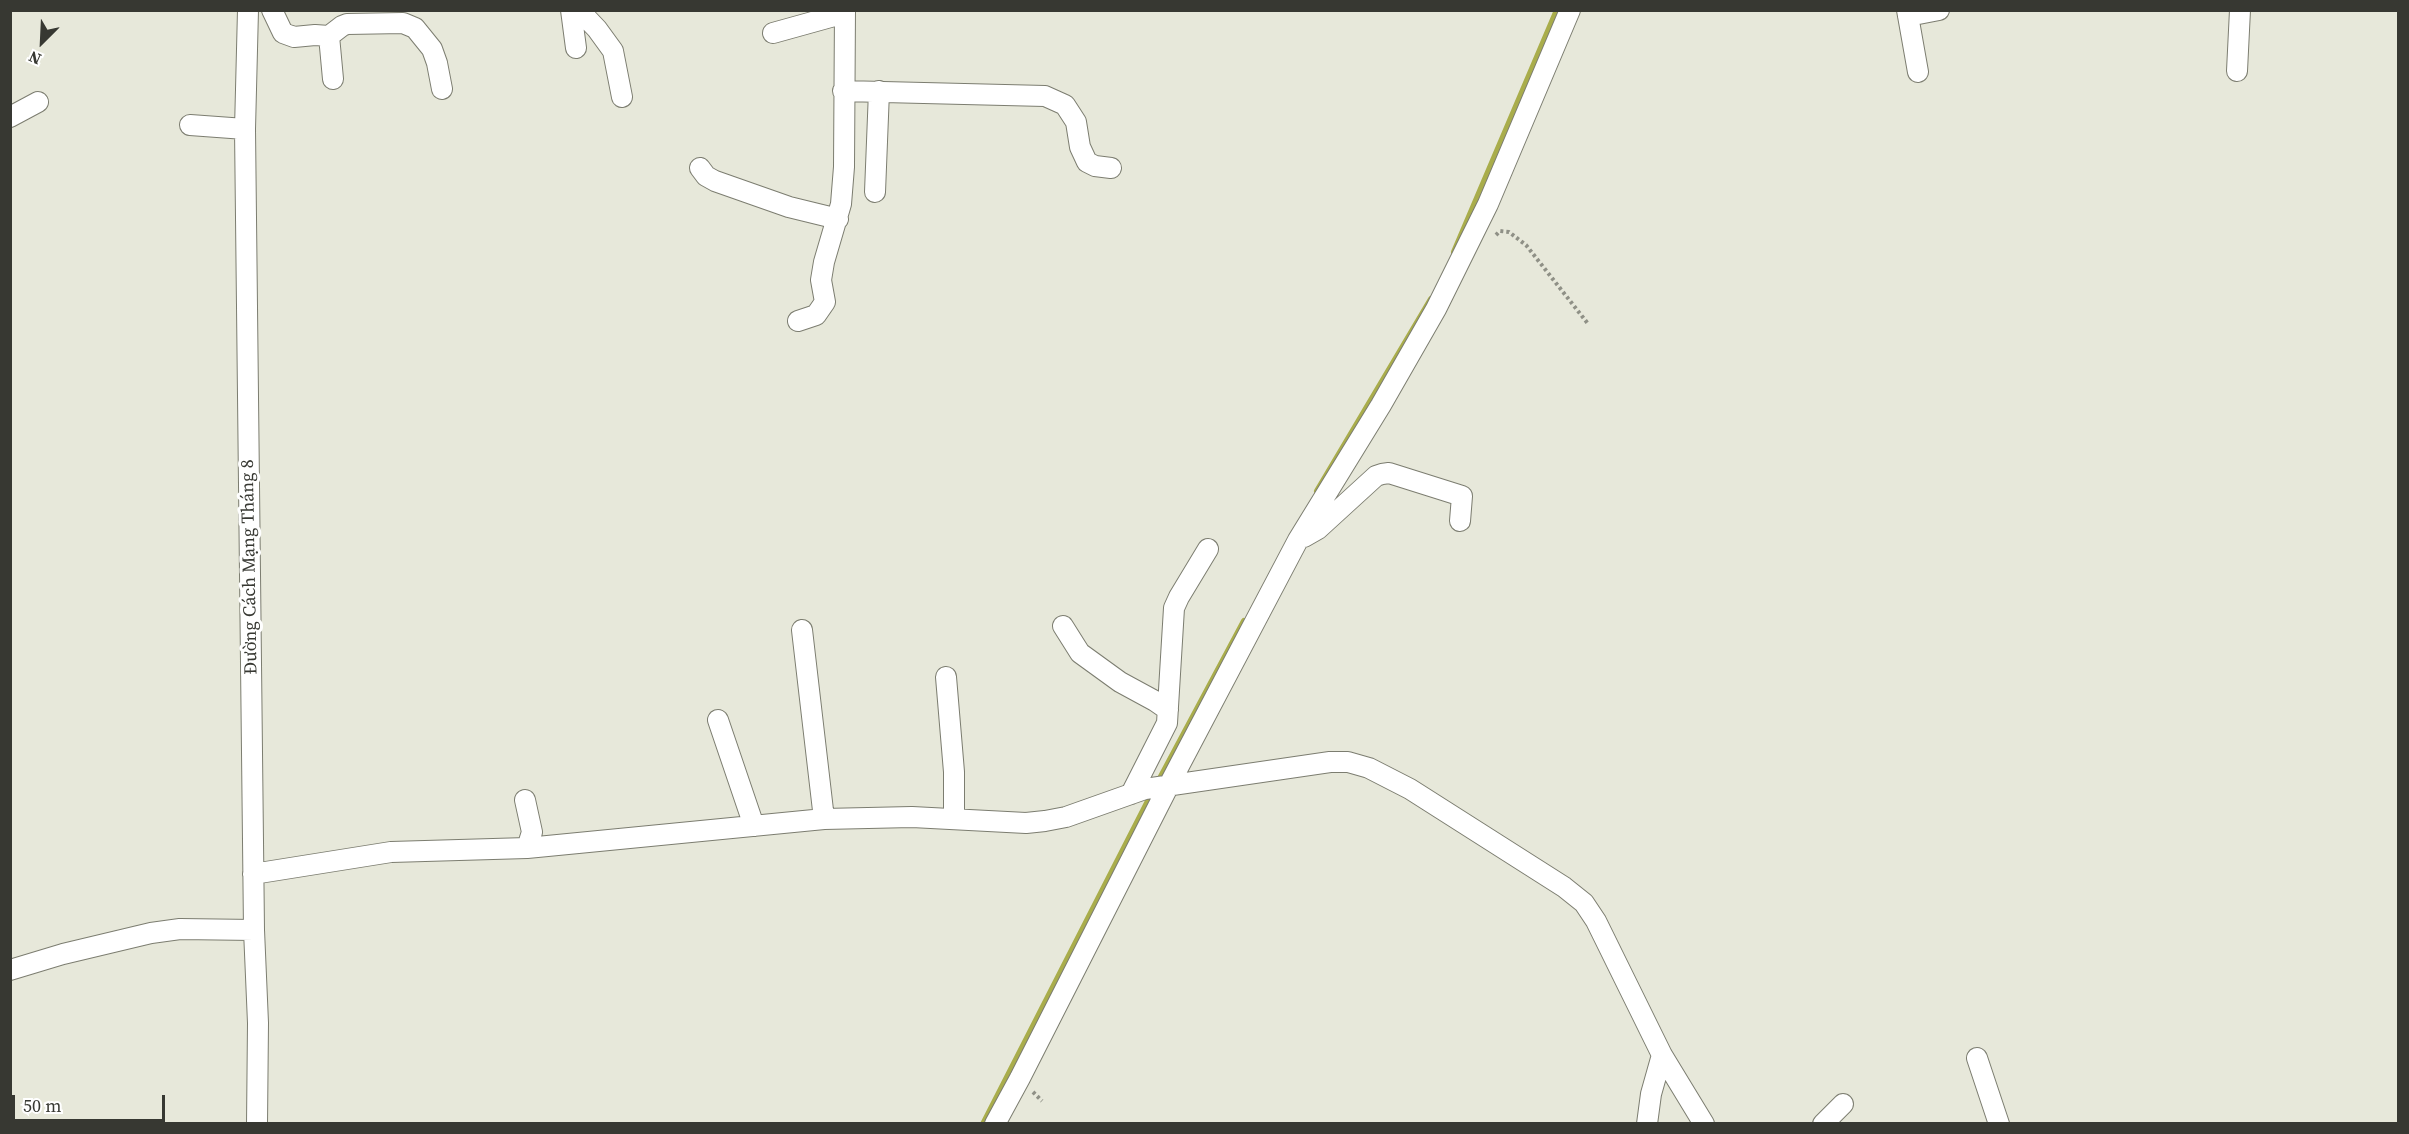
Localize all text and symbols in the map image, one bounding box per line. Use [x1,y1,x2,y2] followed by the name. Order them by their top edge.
[12,12,72,72] north arrow
[25,46,44,71] text: N
[237,459,263,675] street label: Đường Cách Mạng Tháng 8
[15,1083,168,1121] scale bar
[23,1093,61,1118] text: 50 m

